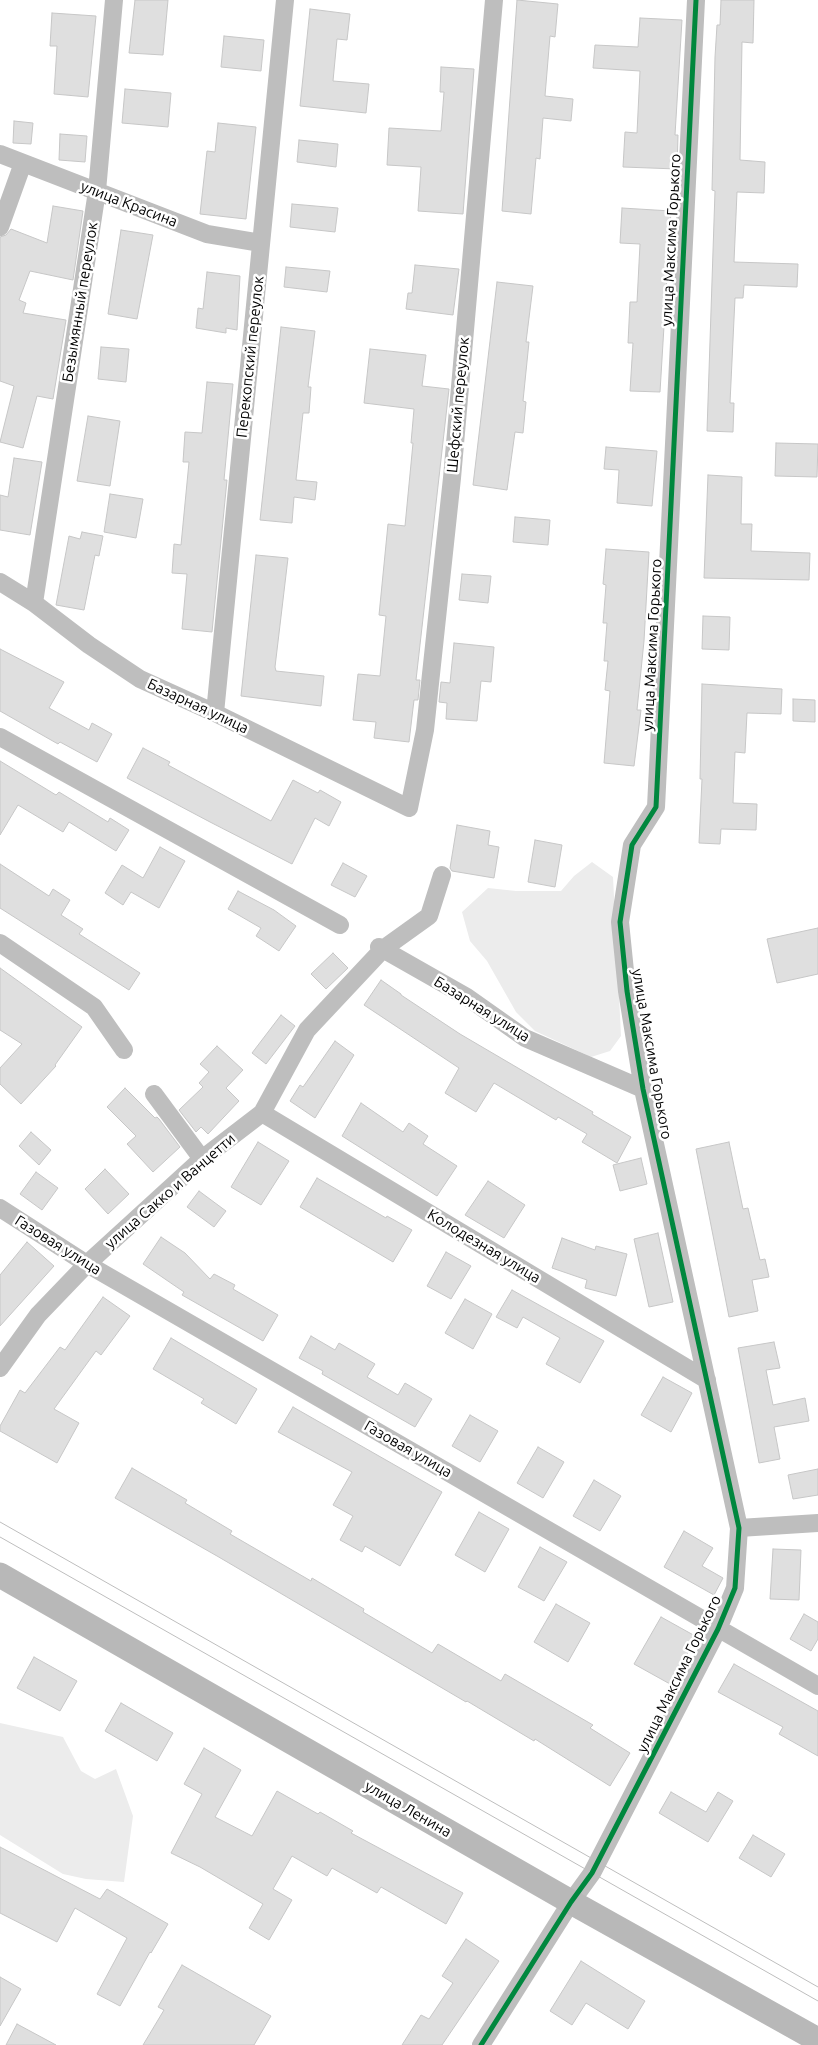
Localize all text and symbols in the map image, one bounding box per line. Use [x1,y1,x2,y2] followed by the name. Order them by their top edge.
[657,153,685,327] street label: улица Максима Горького
[78,177,180,231] street label: улица Красина
[58,221,102,383] street label: Безымянный переулок
[233,275,267,439] street label: Перекопский переулок
[443,336,473,474] street label: Шефский переулок
[638,558,666,732] street label: улица Максима Горького
[145,675,251,737] street label: Базарная улица
[628,967,676,1141] street label: улица Максима Горького
[431,972,533,1046] street label: Базарная улица
[101,1130,239,1252] street label: улица Сакко и Ванцетти
[424,1205,544,1287] street label: Колодезная улица
[12,1211,104,1279] street label: Газовая улица
[361,1417,455,1481] street label: Газовая улица
[633,1592,725,1756] street label: улица Максима Горького
[361,1777,455,1841] street label: улица Ленина

